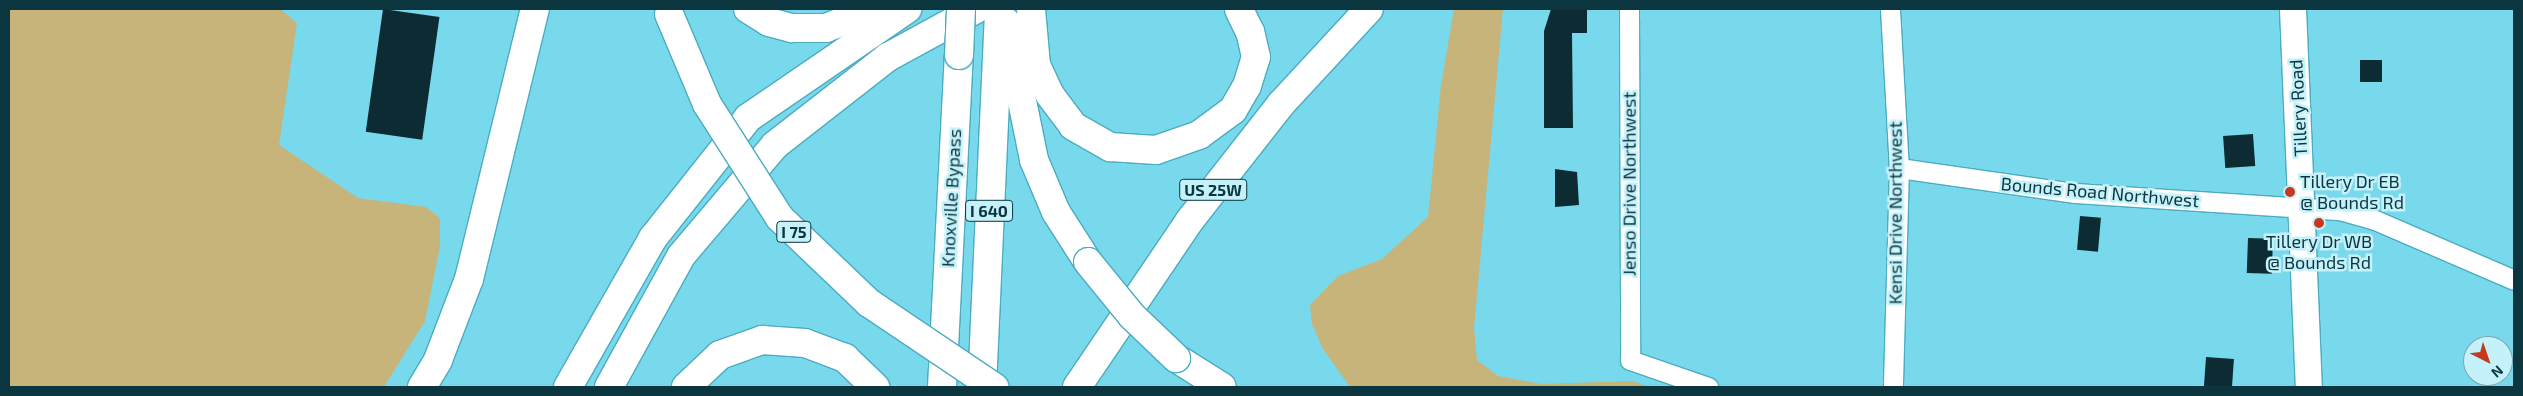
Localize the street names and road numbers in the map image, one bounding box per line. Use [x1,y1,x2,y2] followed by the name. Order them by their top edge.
[2285,59,2311,157] street label: Tillery Road
[1618,92,1640,276] street label: Jenso Drive Northwest
[1884,122,1906,304] street label: Kensi Drive Northwest
[937,128,965,268] street label: Knoxville Bypass
[2000,173,2200,211] street label: Bounds Road Northwest
[1178,176,1248,204] road number: US 25W
[964,198,1014,225] road number: I 640
[775,218,813,246] road number: I 75

